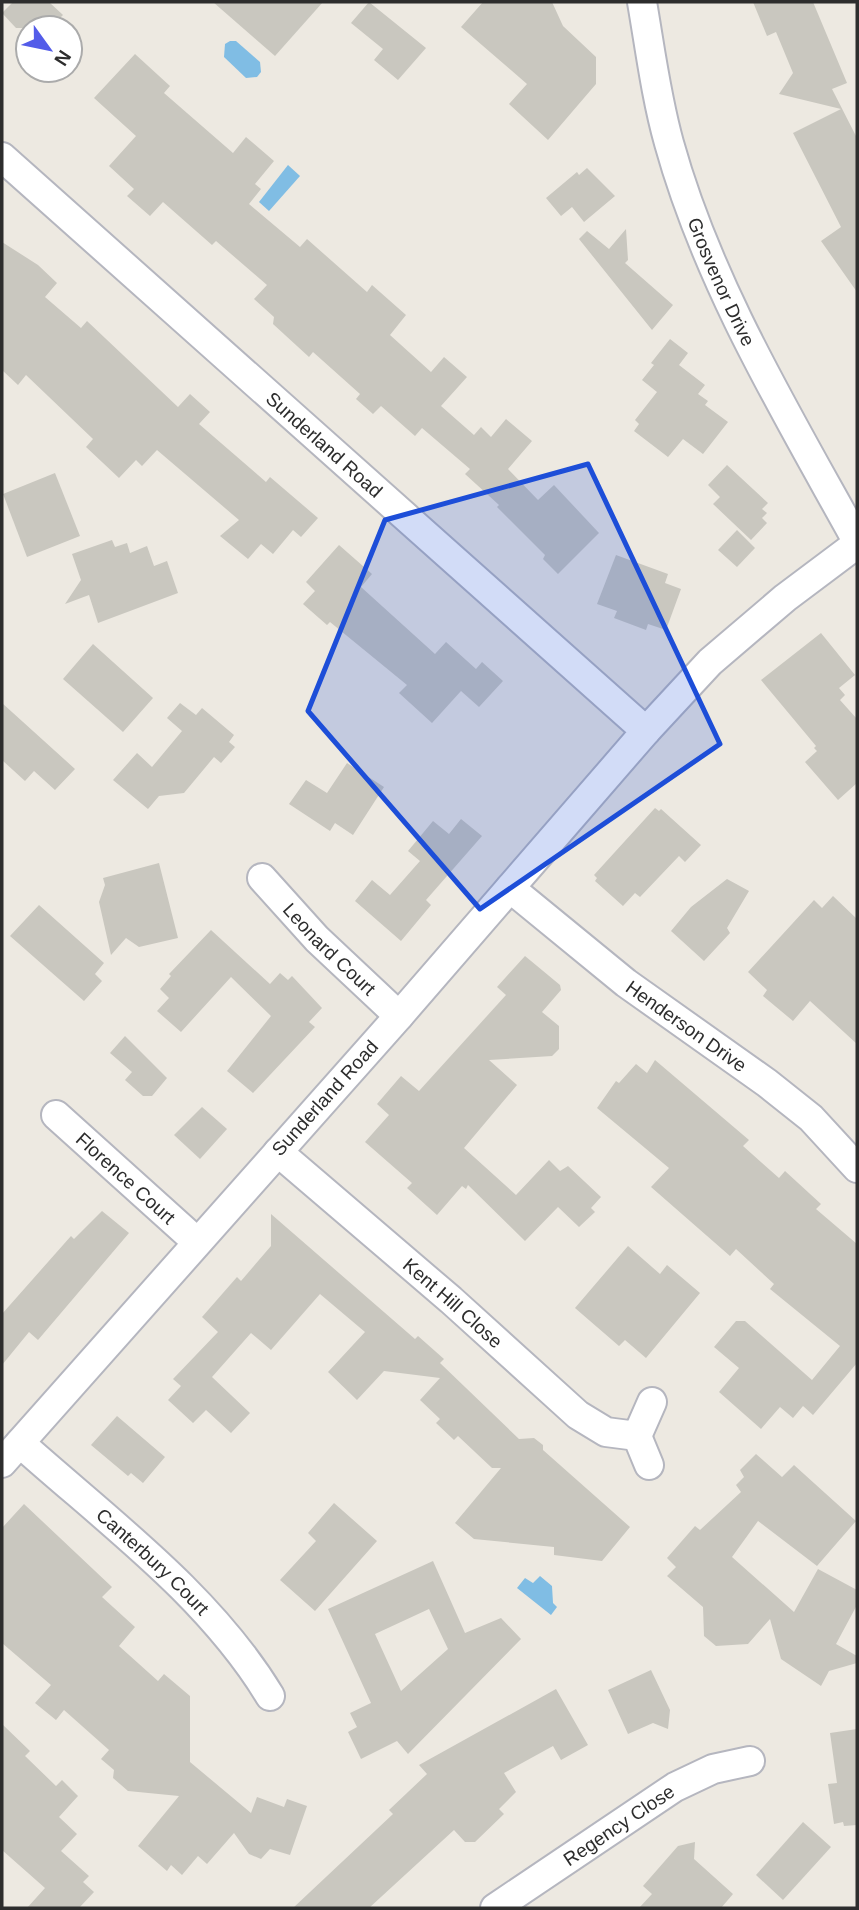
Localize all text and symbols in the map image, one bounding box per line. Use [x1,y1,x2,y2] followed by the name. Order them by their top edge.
[14,14,84,84] north arrow
[50,47,75,69] text: N
[684,214,759,349] street label: Grosvenor Drive
[262,387,387,502] street label: Sunderland Road
[279,899,381,1000] street label: Leonard Court
[622,976,751,1076] street label: Henderson Drive
[268,1036,382,1160] street label: Sunderland Road
[72,1128,180,1228] street label: Florence Court
[399,1254,507,1352] street label: Kent Hill Close
[93,1504,214,1619] street label: Canterbury Court
[559,1780,678,1870] street label: Regency Close

